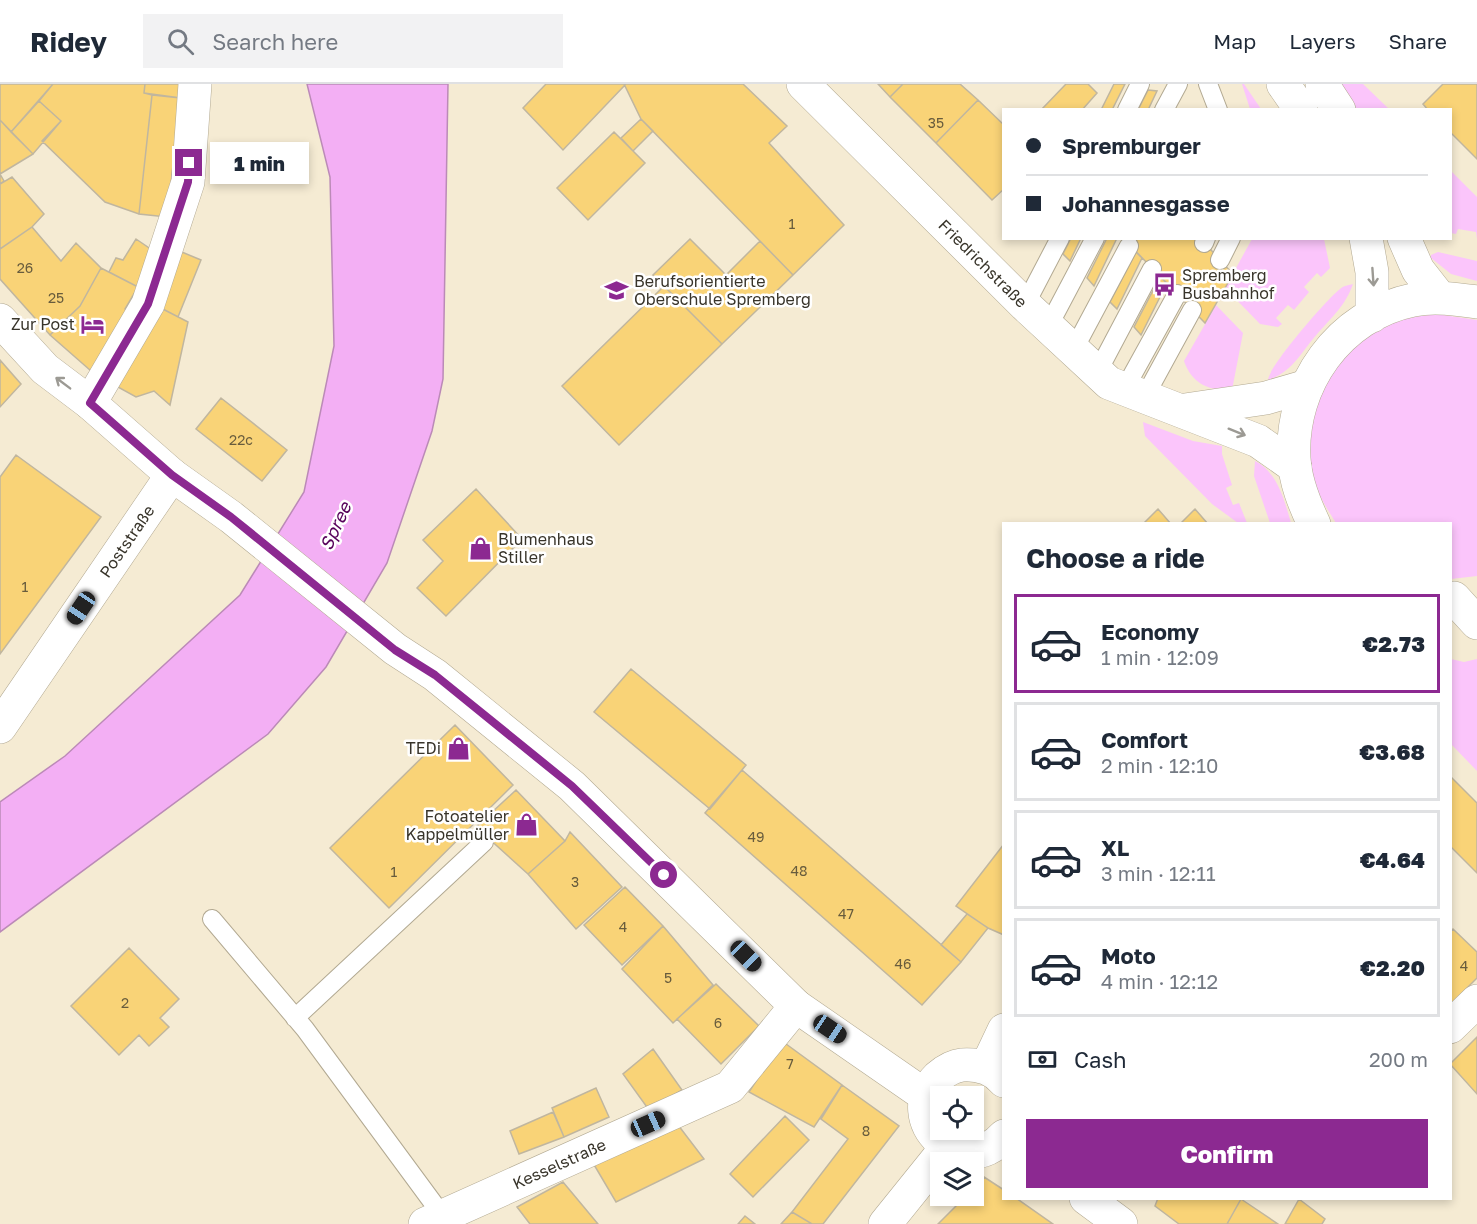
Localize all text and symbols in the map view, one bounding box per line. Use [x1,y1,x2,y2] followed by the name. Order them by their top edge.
[143,14,563,68] search box
[30,25,107,58] text: Ridey
[164,25,197,58] icon: search
[212,28,338,55] text: Search here
[1213,28,1256,54] text: Map
[1289,28,1356,54] text: Layers
[1389,28,1447,54] text: Share
[928,114,944,131] house number: 35
[1062,132,1201,159] text: Spremburger
[210,142,309,184] callout: 1 min
[175,149,202,176] route end
[234,151,285,175] text: 1 min
[1062,190,1230,217] text: Johannesgasse
[789,215,796,232] house number: 1
[935,215,1031,312] street label: Friedrichstraße
[17,259,33,276] house number: 26
[1182,265,1275,303] place label: Spremberg Busbahnhof
[1367,267,1378,287] one-way arrow
[634,271,811,309] place label: Berufsorientierte Oberschule Spremberg
[1151,271,1177,297] bus stop icon: Spremberg Busbahnhof
[603,277,629,303] school or university icon: Berufsorientierte Oberschule Spremberg
[48,289,64,306] house number: 25
[80,311,106,337] hotel icon: Zur Post
[11,314,75,334] place label: Zur Post
[56,376,72,389] one-way arrow
[1227,427,1246,438] one-way arrow
[229,431,253,448] house number: 22c
[314,497,356,553] water label: Spree
[95,501,159,581] street label: Poststraße
[498,529,594,567] place label: Blumenhaus Stiller
[467,535,493,561] shop icon: Blumenhaus Stiller
[1026,542,1205,574] text: Choose a ride
[22,578,29,595] house number: 1
[63,588,99,628] car
[1029,617,1083,671] icon: car
[1101,618,1199,645] text: Economy
[1362,630,1425,657] text: €2.73
[1101,645,1219,669] text: 1 min · 12:09
[1029,725,1083,779] icon: car
[1101,726,1188,753] text: Comfort
[446,735,472,761] shop icon: TEDi
[406,738,441,758] place label: TEDi
[1359,738,1425,765] text: €3.68
[1101,753,1218,777] text: 2 min · 12:10
[406,806,509,844] place label: Fotoatelier Kappelmüller
[514,812,540,838] shop icon: Fotoatelier Kappelmüller
[747,828,765,845] house number: 49
[1029,833,1083,887] icon: car
[1101,834,1129,861] text: XL
[1360,846,1425,873] text: €4.64
[650,861,677,888] route start
[1101,861,1216,885] text: 3 min · 12:11
[790,862,808,879] house number: 48
[391,863,398,880] house number: 1
[571,873,579,890] house number: 3
[838,905,854,922] house number: 47
[619,918,627,935] house number: 4
[727,937,765,975] car
[1029,941,1083,995] icon: car
[1101,942,1156,969] text: Moto
[1360,954,1425,981] text: €2.20
[894,955,912,972] house number: 46
[1460,957,1468,974] house number: 4
[664,969,672,986] house number: 5
[1101,969,1218,993] text: 4 min · 12:12
[121,994,129,1011] house number: 2
[810,1011,850,1047] car
[714,1014,722,1031] house number: 6
[1026,1043,1059,1076] icon: cash
[1074,1046,1127,1073] text: Cash
[1369,1047,1428,1071] text: 200 m
[786,1055,794,1072] house number: 7
[930,1086,984,1206] map controls
[930,1086,984,1140] button: locate
[628,1108,668,1140] car
[1026,1119,1428,1188] button: Confirm
[862,1122,870,1139] house number: 8
[509,1134,609,1193] street label: Kesselstraße
[930,1152,984,1206] button: layers

